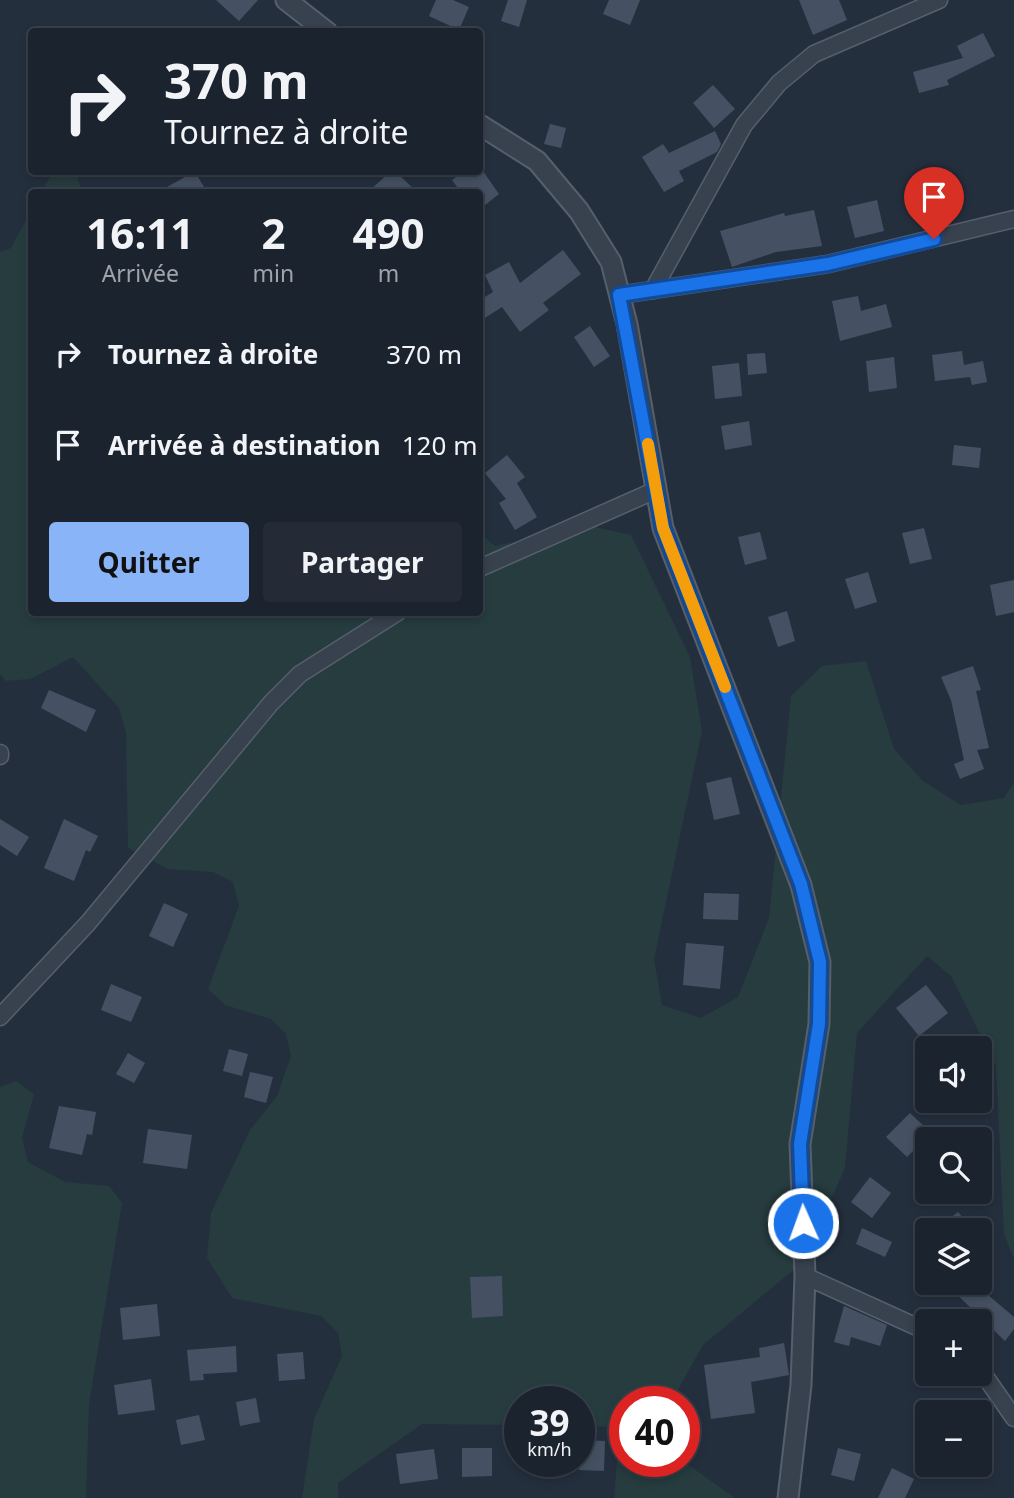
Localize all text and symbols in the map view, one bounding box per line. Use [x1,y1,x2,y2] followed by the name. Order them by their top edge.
[164,47,309,113] text: 370 m
[49,56,140,147] icon: right
[164,110,409,153] text: Tournez à droite
[904,167,964,239] pin
[915,178,953,216] icon: arrive
[86,204,194,261] text: 16:11
[261,204,285,261] text: 2
[353,204,425,261] text: 490
[102,257,179,289] text: Arrivée
[253,257,294,289] text: min
[378,257,399,289] text: m
[49,335,87,373] icon: right
[108,336,318,372] text: Tournez à droite
[386,336,462,372] text: 370 m
[49,426,87,464] icon: arrive
[108,427,381,463] text: Arrivée à destination
[402,427,477,463] text: 120 m
[49,522,249,602] button: Quitter
[263,522,462,602] button: Partager
[915,1036,992,1477] map controls
[915,1036,992,1113] button: sound
[915,1127,992,1204] button: search
[766,1186,840,1260] position arrow
[915,1218,992,1295] button: layers
[915,1309,992,1386] button: +
[609,1386,700,1477] speed limit sign: 40
[529,1399,570,1446] text: 39
[915,1400,992,1477] button: −
[527,1437,572,1461] text: km/h

